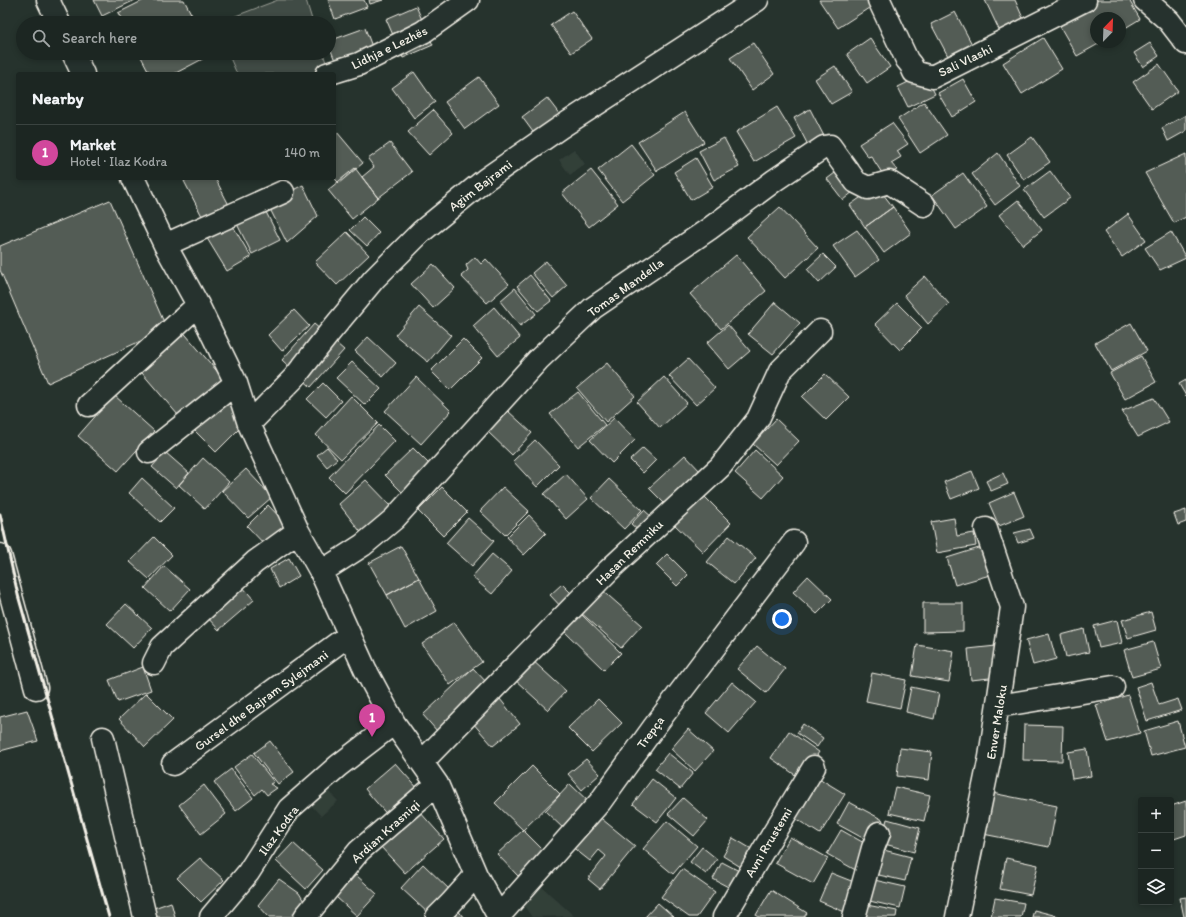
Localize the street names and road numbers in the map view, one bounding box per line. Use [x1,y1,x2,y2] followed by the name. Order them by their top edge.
[349,22,430,72] street label: Lidhja e Lezhës
[936,41,995,80] street label: Sali Vlashi
[446,157,515,214] street label: Agim Bajrami
[584,254,667,320] street label: Tomas Mandella
[593,517,666,588] street label: Hasan Remniku
[192,647,331,754] street label: Gursel dhe Bajram Sylejmani
[983,684,1010,761] street label: Enver Maloku
[634,713,668,752] street label: Trepça
[348,797,423,866] street label: Ardian Krasniqi
[255,802,302,858] street label: Ilaz Kodra
[742,805,795,880] street label: Avni Rrustemi

